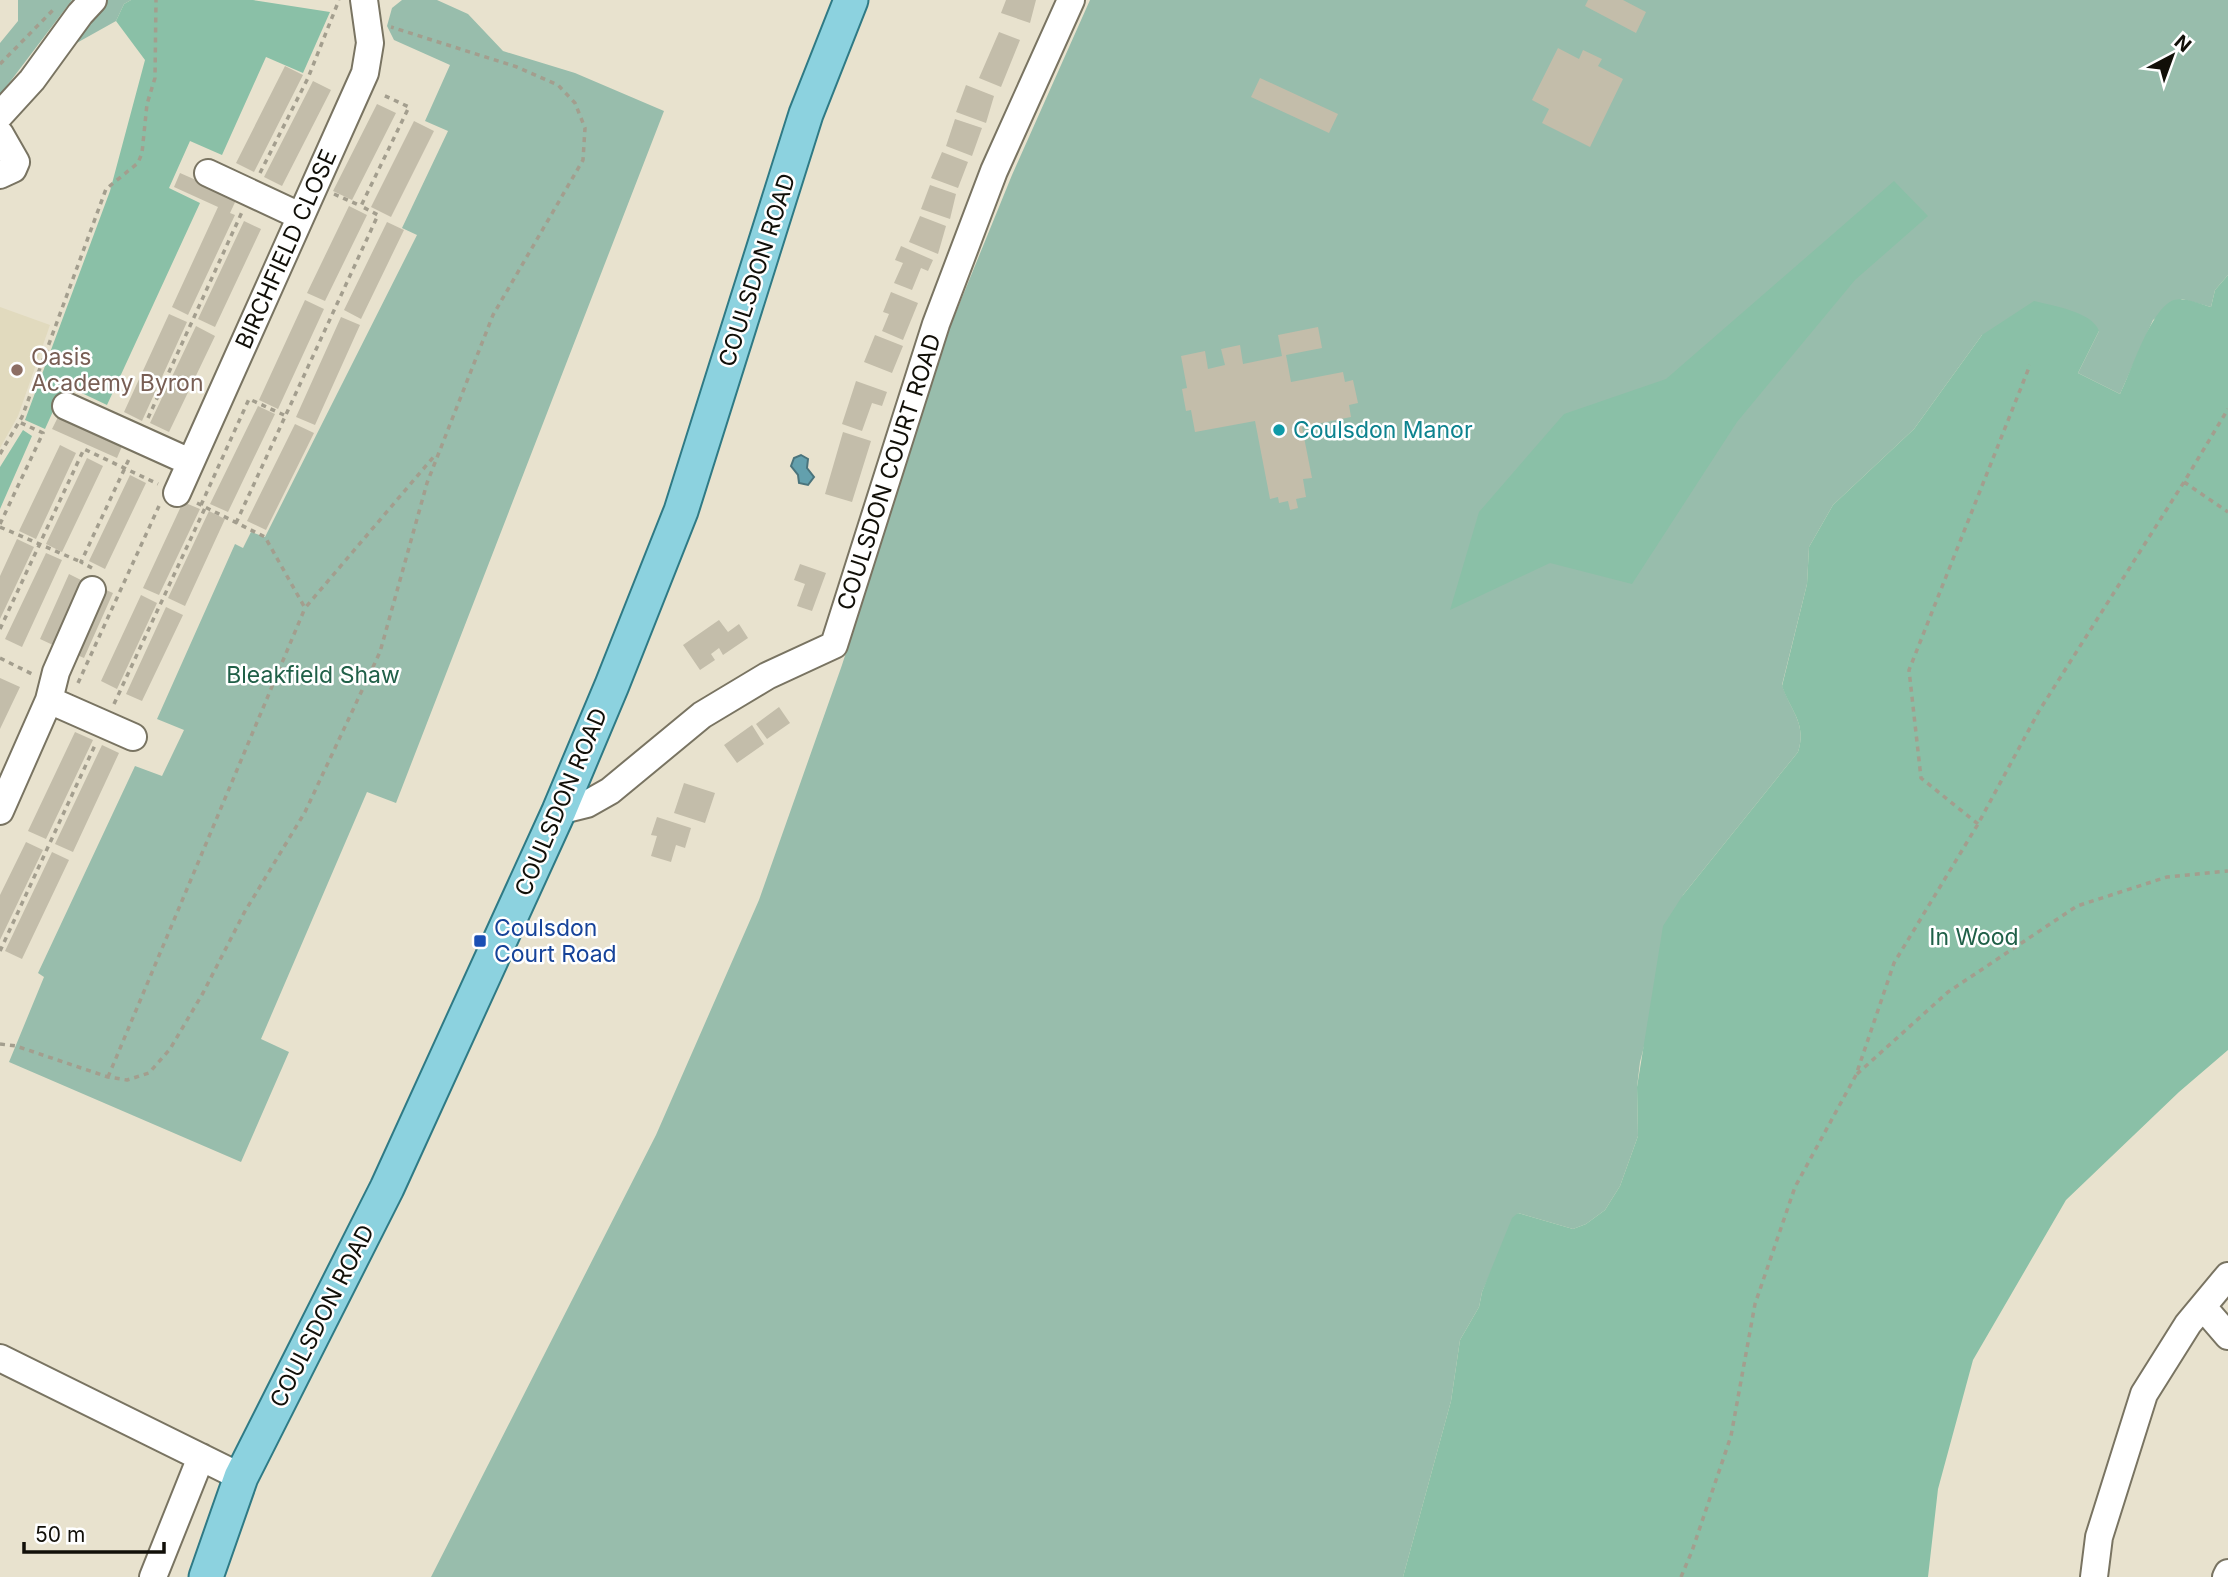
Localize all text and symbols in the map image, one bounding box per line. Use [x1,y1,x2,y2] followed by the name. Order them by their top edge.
[2137,21,2207,91] north arrow
[2170,30,2196,57] text: N
[230,145,342,353] street label: BIRCHFIELD CLOSE
[713,170,801,370] street label: COULSDON ROAD
[831,330,947,614] street label: COULSDON COURT ROAD
[31,343,203,397] place label: Oasis Academy Byron
[9,362,25,378] marker: Oasis Academy Byron
[1293,416,1473,444] place label: Coulsdon Manor
[1271,422,1287,438] marker: Coulsdon Manor
[226,661,400,689] park label: Bleakfield Shaw
[509,704,613,900] street label: COULSDON ROAD
[494,914,617,968] place label: Coulsdon Court Road
[1929,923,2019,951] park label: In Wood
[472,933,488,949] marker: Coulsdon Court Road
[264,1220,380,1412] street label: COULSDON ROAD
[24,1510,164,1554] scale bar
[35,1522,85,1547] text: 50 m

